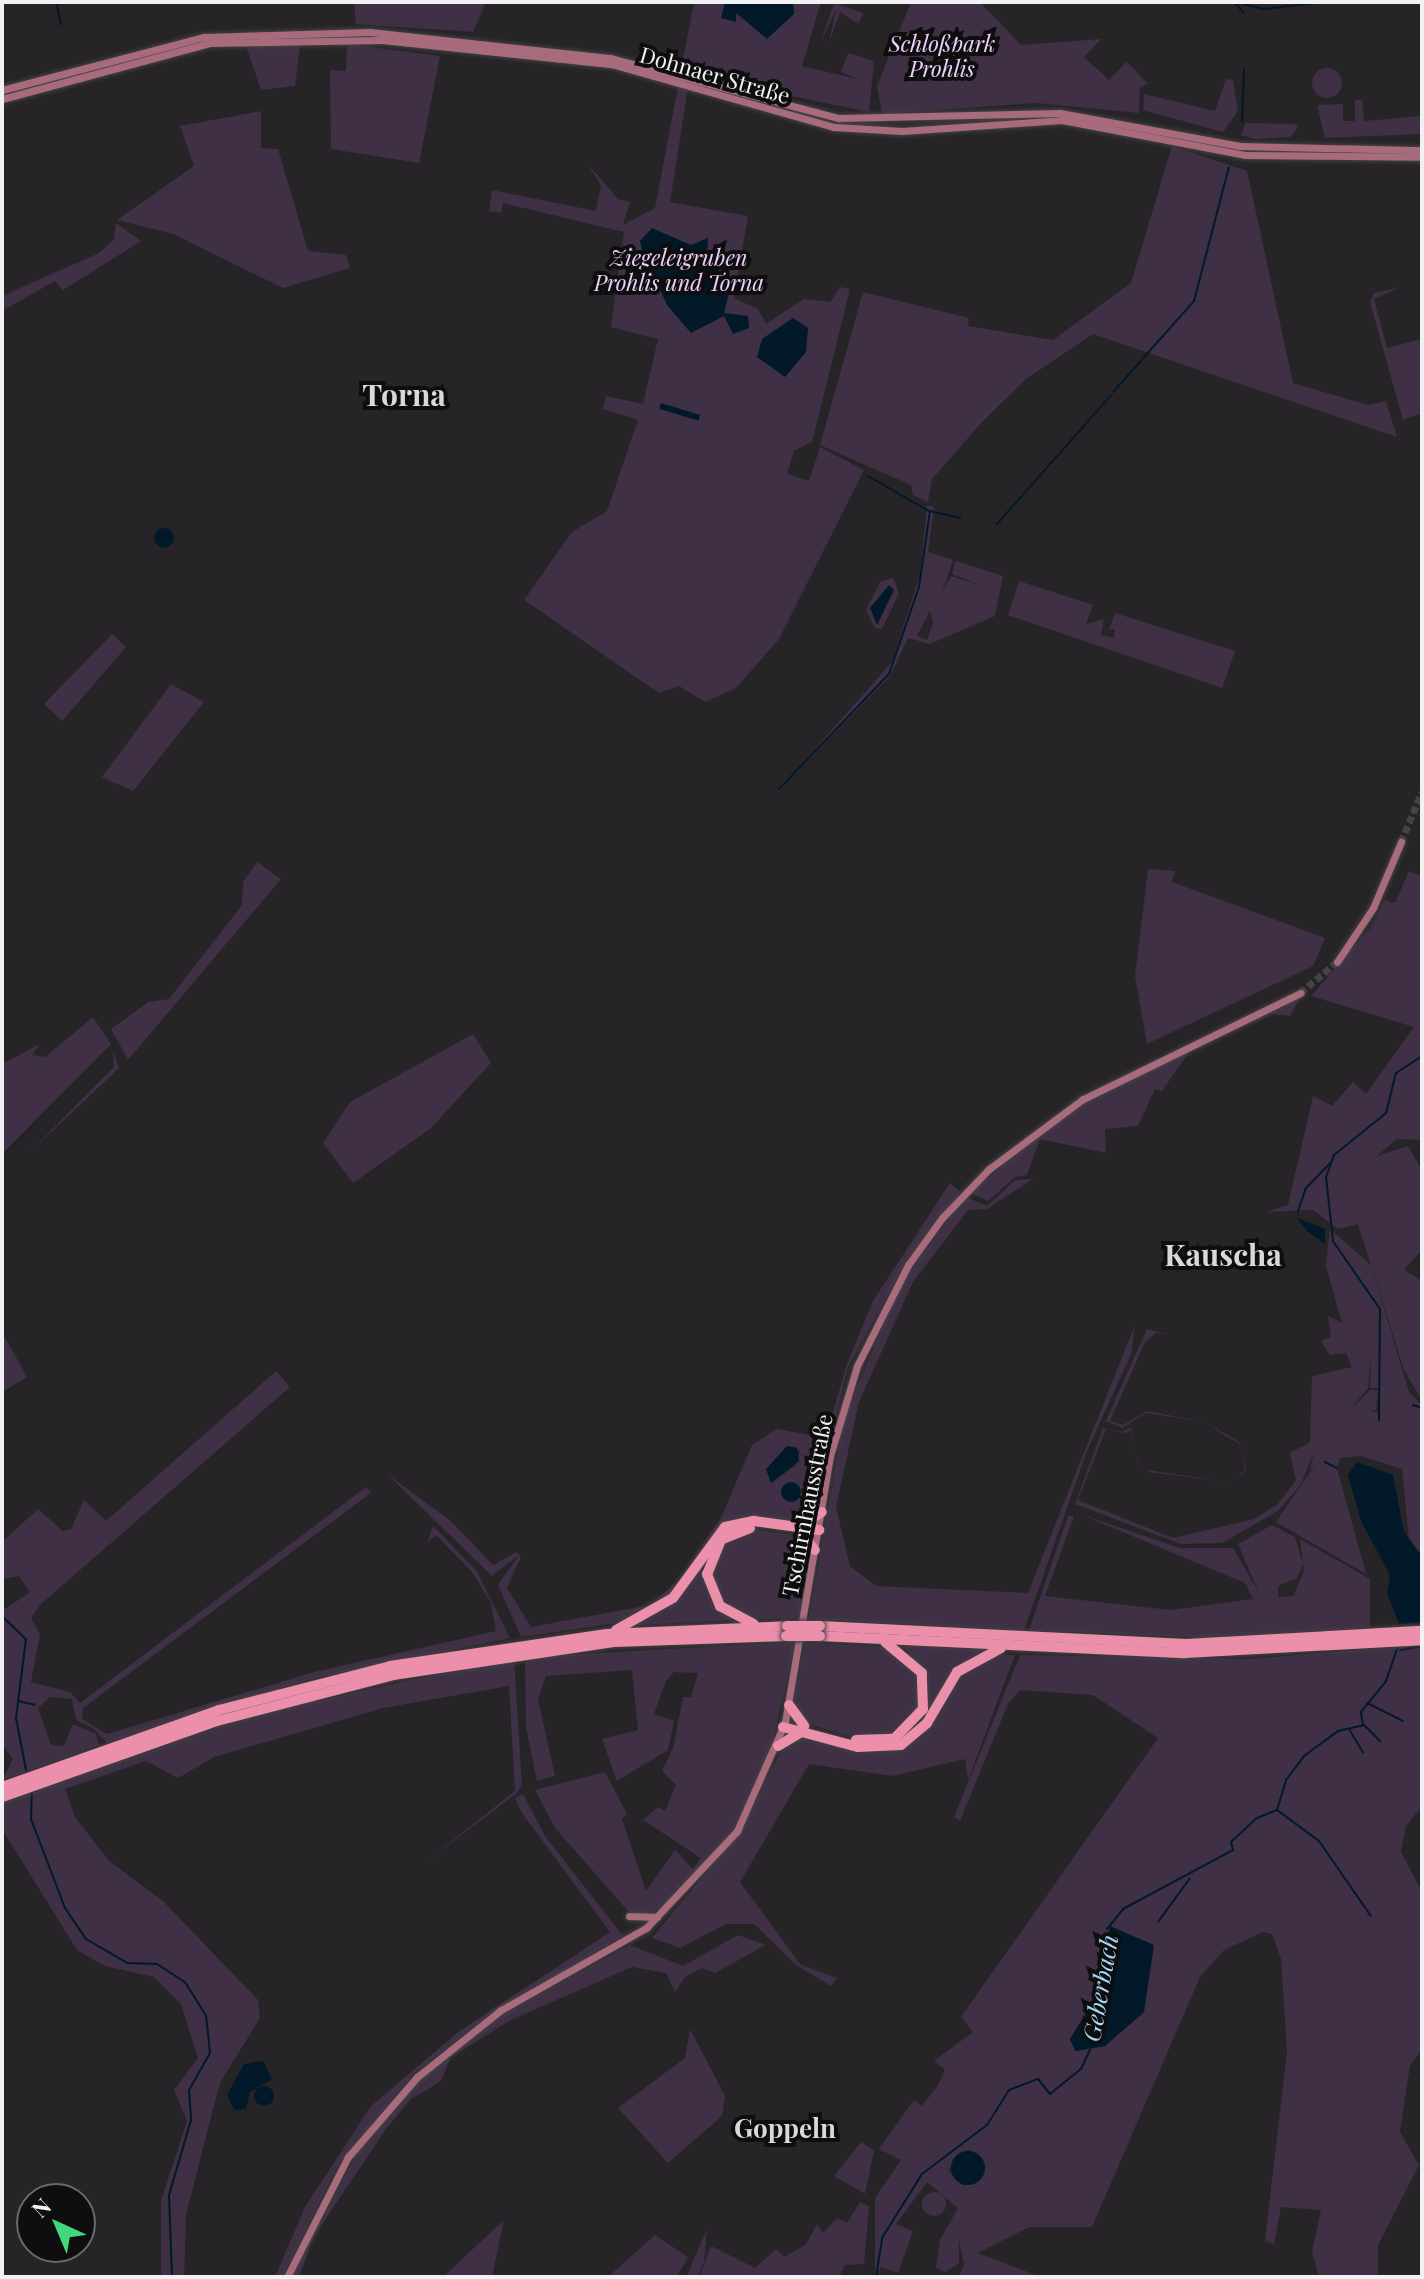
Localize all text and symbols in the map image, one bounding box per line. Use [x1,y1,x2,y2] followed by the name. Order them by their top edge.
[889,30,995,82] park label: Schloßpark Prohlis
[637,41,793,109] street label: Dohnaer Straße
[594,244,764,296] park label: Ziegeleigruben Prohlis und Torna
[362,376,446,412] district label: Torna
[1164,1236,1282,1272] district label: Kauscha
[776,1412,838,1598] street label: Tschirnhausstraße
[1076,1932,1124,2044] water label: Geberbach
[734,2112,836,2144] district label: Goppeln
[16,2183,96,2263] north arrow
[25,2191,57,2223] text: N

